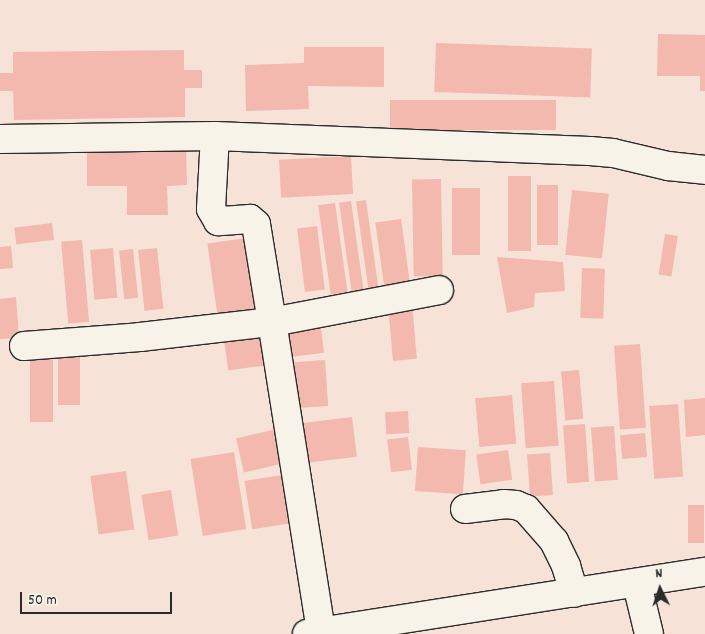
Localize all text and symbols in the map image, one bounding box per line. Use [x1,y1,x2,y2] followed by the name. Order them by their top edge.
[635,564,685,614] north arrow
[655,564,663,584] text: N
[22,582,175,614] scale bar
[28,590,57,612] text: 50 m

